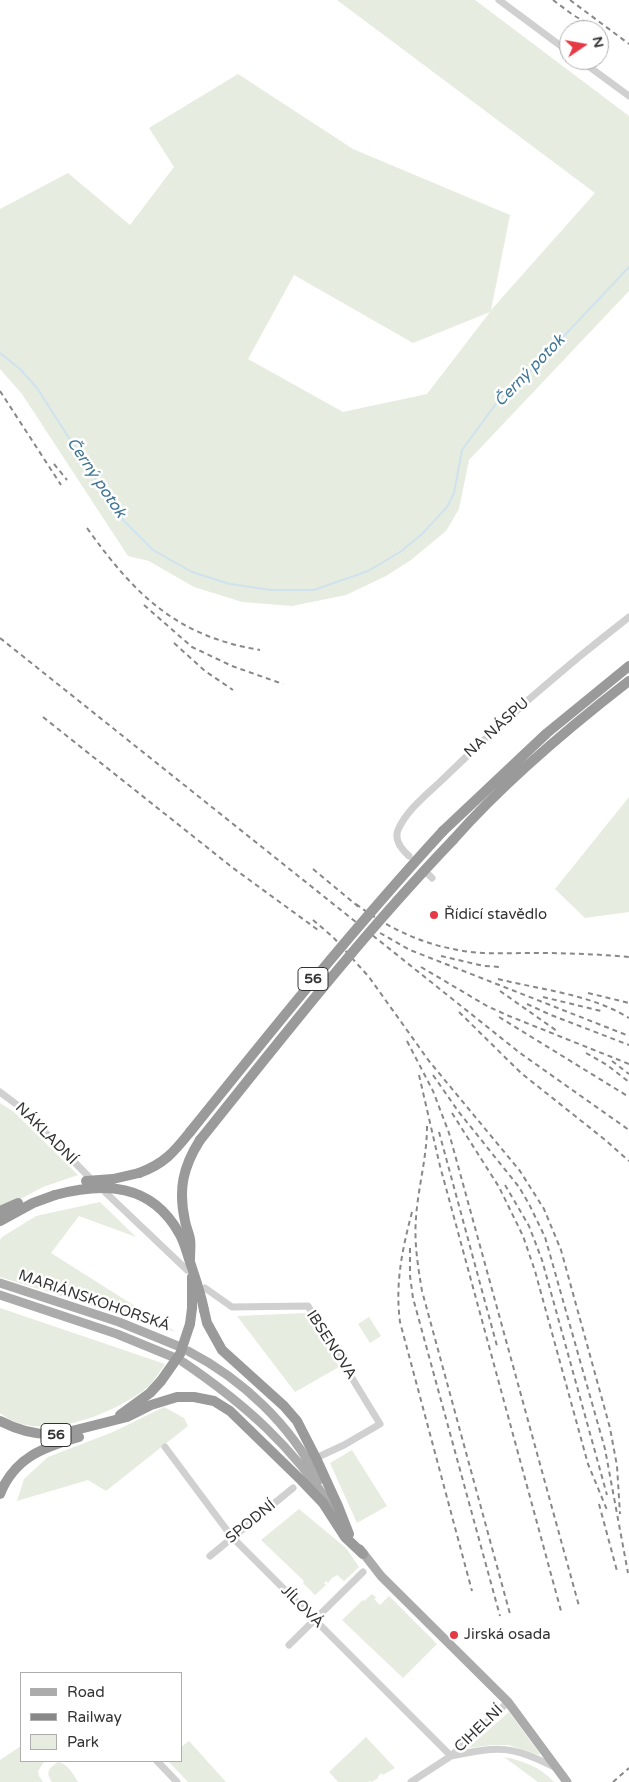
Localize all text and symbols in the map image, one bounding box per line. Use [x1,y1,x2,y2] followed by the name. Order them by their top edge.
[559,20,609,70] north arrow
[589,35,608,49] text: N
[491,331,569,411] water label: Černý potok
[62,434,130,522] water label: Černý potok
[461,694,533,762] street label: NA NÁSPU
[444,906,547,924] place label: Řídicí stavědlo
[428,909,440,921] marker: Řídicí stavědlo
[298,968,328,991] road number: 56
[11,1099,81,1169] street label: NÁKLADNÍ
[16,1267,172,1335] street label: MARIÁNSKOHORSKÁ
[302,1307,360,1383] street label: IBSENOVA
[41,1424,71,1446] road number: 56
[222,1496,280,1548] street label: SPODNÍ
[277,1582,327,1632] street label: JÍLOVÁ
[464,1626,551,1644] place label: Jirská osada
[448,1629,460,1641] marker: Jirská osada
[20,1672,182,1762] legend
[67,1683,105,1701] text: Road
[451,1701,507,1757] street label: CIHELNÍ
[67,1708,122,1726] text: Railway
[67,1733,99,1751] text: Park

